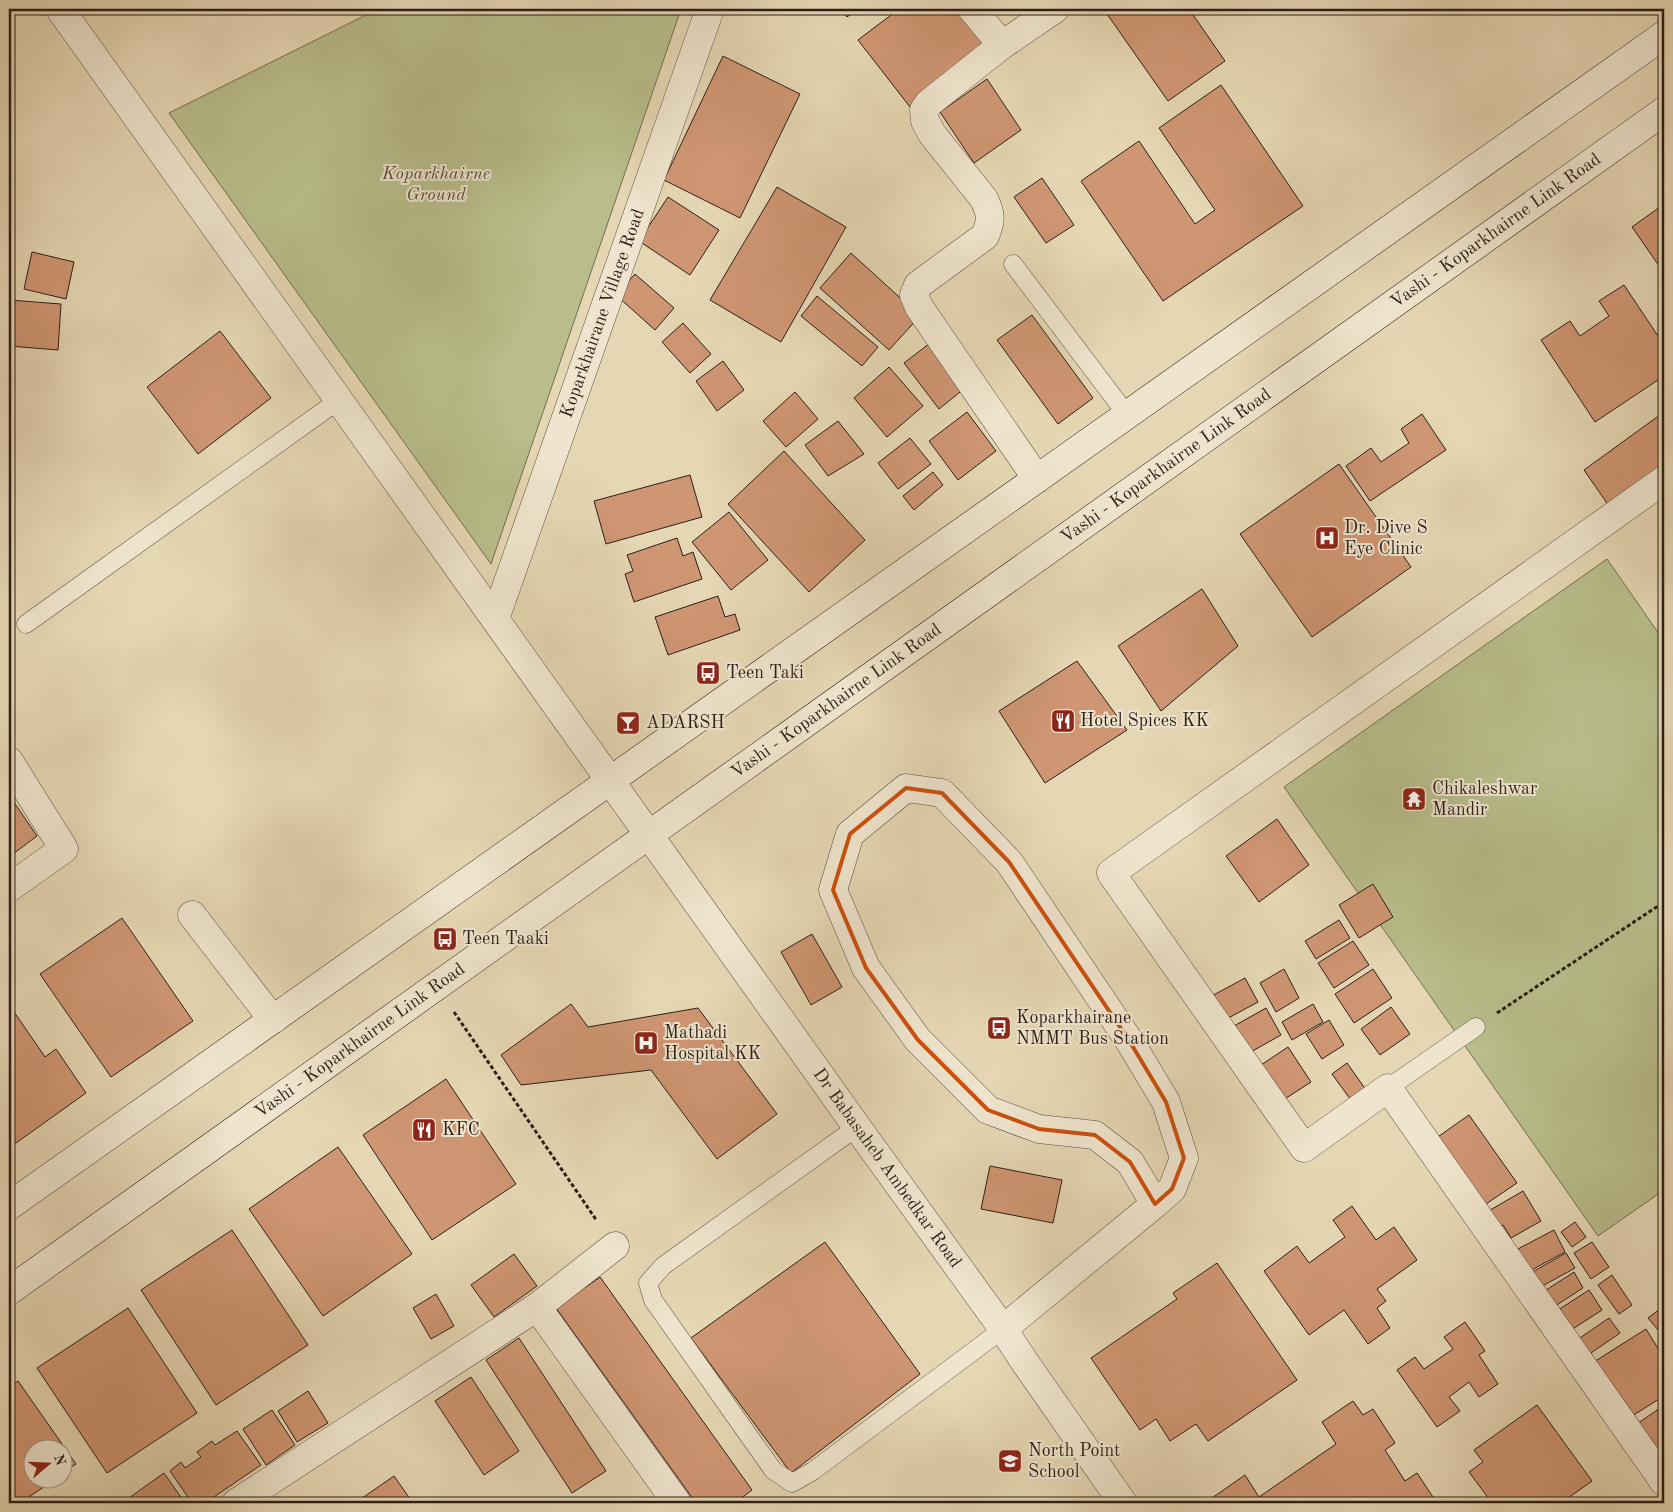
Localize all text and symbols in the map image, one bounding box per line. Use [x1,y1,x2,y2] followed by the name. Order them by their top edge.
[1387,150,1604,312] street label: Vashi - Koparkhairne Link Road
[381,165,490,204] park label: Koparkhairne Ground
[558,207,648,420] street label: Koparkhairane Village Road
[1058,385,1274,547] street label: Vashi - Koparkhairne Link Road
[1344,519,1428,558] place label: Dr. Dive S Eye Clinic
[1314,525,1340,551] hospital icon: Dr. Dive S Eye Clinic
[728,620,945,782] street label: Vashi - Koparkhairne Link Road
[695,660,721,686] bus stop icon: Teen Taki
[726,664,804,682] place label: Teen Taki
[1050,708,1076,734] restaurant icon: Hotel Spices KK
[615,710,641,736] bar icon: ADARSH
[1080,712,1209,730] place label: Hotel Spices KK
[646,714,725,732] place label: ADARSH
[1432,780,1538,819] place label: Chikaleshwar Mandir
[1401,786,1427,812] temple icon: Chikaleshwar Mandir
[432,926,458,952] bus stop icon: Teen Taaki
[462,930,549,948] place label: Teen Taaki
[252,960,468,1122] street label: Vashi - Koparkhairne Link Road
[1016,1009,1169,1048] place label: Koparkhairane NMMT Bus Station
[986,1015,1012,1041] bus stop icon: Koparkhairane NMMT Bus Station
[664,1024,761,1063] place label: Mathadi Hospital KK
[633,1030,659,1056] hospital icon: Mathadi Hospital KK
[809,1065,965,1271] street label: Dr Babasaheb Ambedkar Road
[411,1117,437,1143] restaurant icon: KFC
[442,1121,480,1139] place label: KFC
[22,1440,72,1490] north arrow
[1028,1442,1120,1481] place label: North Point School
[997,1448,1023,1474] school or university icon: North Point School
[51,1453,68,1468] text: N

